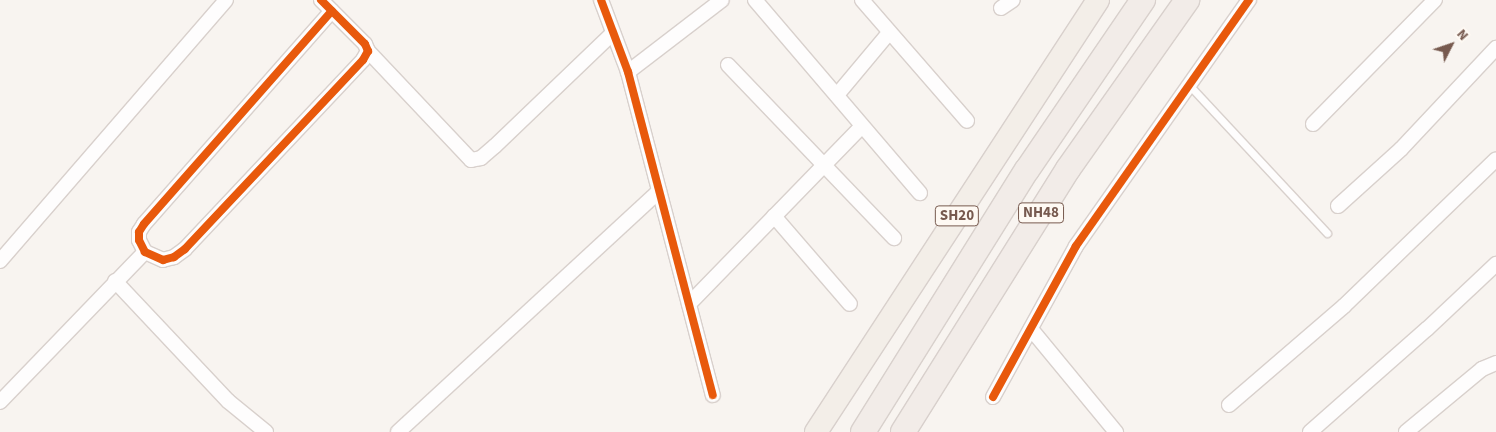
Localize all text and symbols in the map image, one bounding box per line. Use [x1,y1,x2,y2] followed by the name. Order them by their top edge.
[1426,20,1476,70] north arrow
[1452,25,1473,45] text: N
[1017,200,1065,226] road number: NH48
[934,204,980,228] road number: SH20

